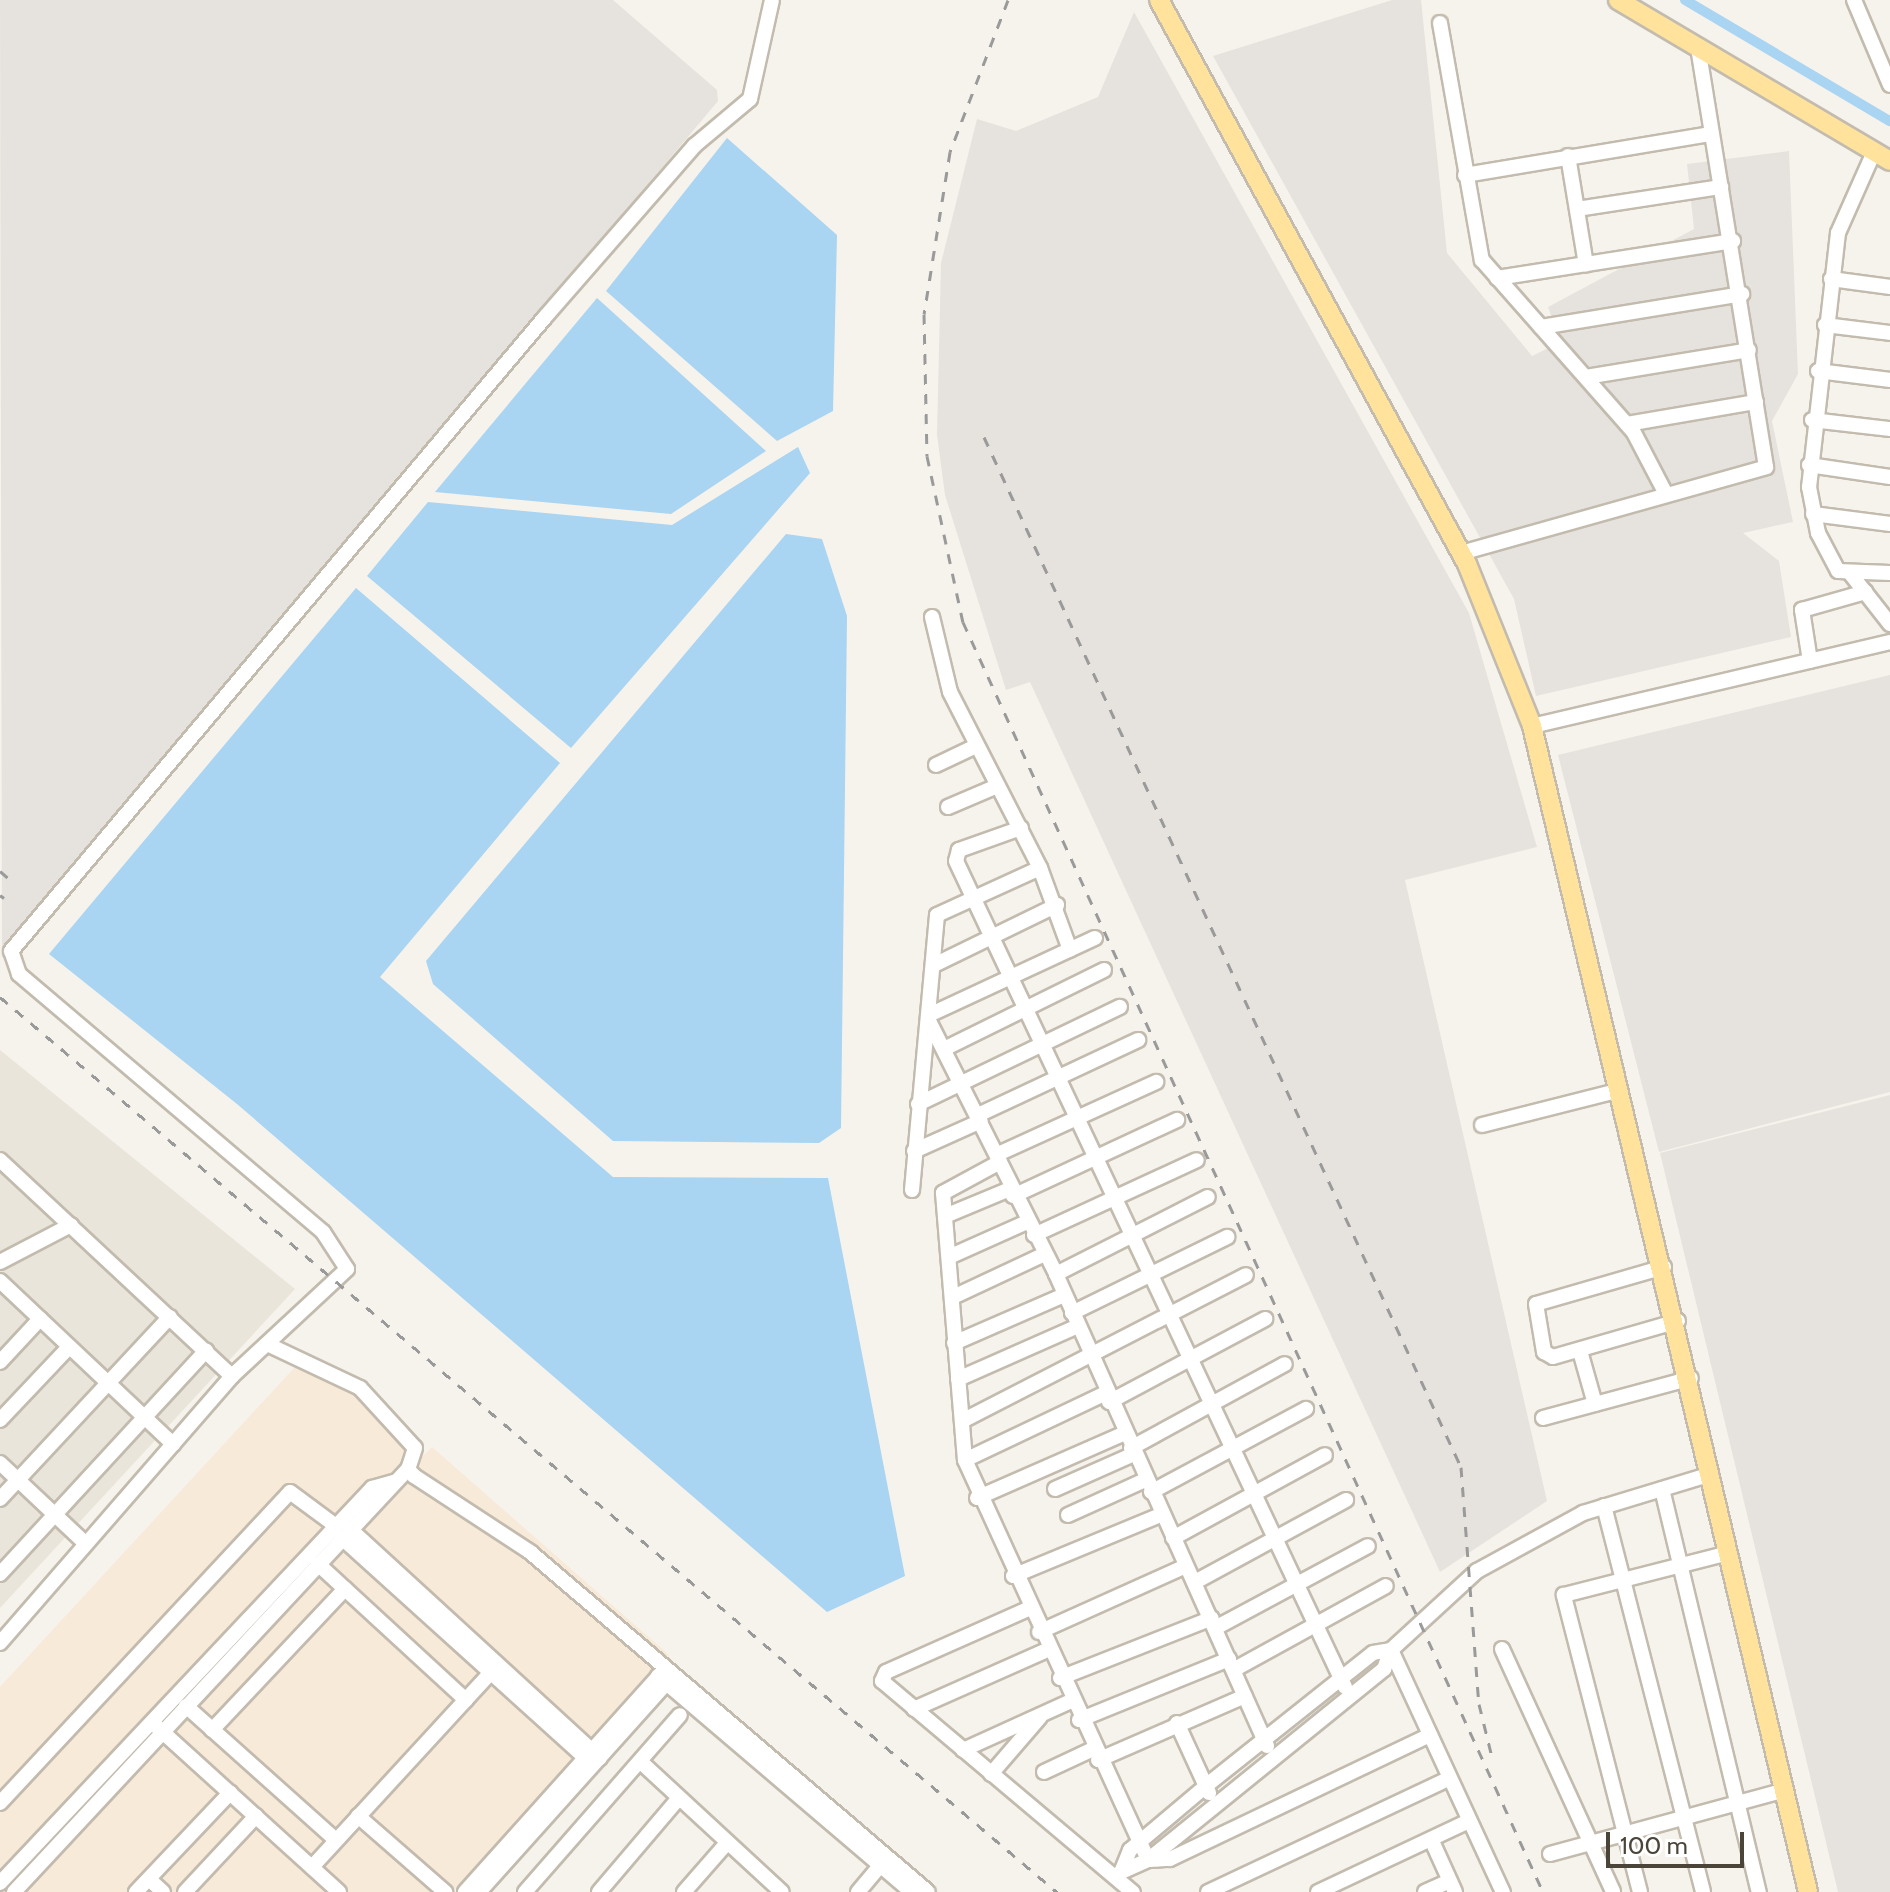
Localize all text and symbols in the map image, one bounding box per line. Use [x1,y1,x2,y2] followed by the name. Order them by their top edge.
[1610,1816,1748,1866] scale bar
[1620,1831,1688,1860] text: 100 m

